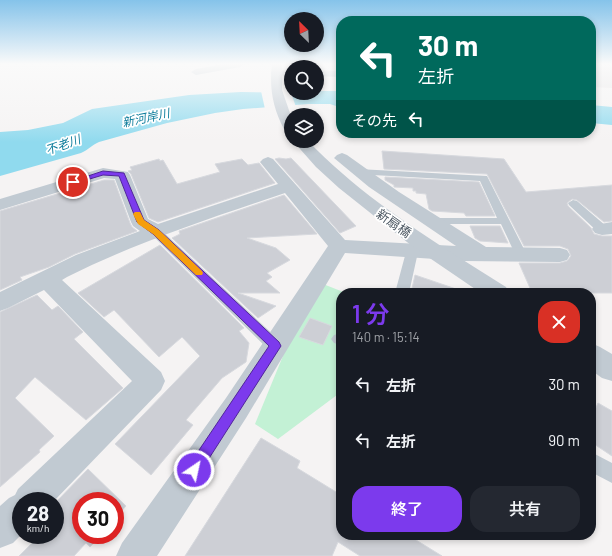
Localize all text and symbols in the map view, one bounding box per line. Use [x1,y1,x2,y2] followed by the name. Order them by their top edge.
[284,12,324,52] north arrow
[284,12,324,148] map controls
[418,28,478,62] text: 30 m
[352,32,404,84] icon: left
[284,60,324,100] button: search
[418,65,454,87] text: 左折
[121,105,173,129] water label: 新河岸川
[284,108,324,148] button: layers
[405,108,427,130] icon: left
[352,111,397,129] text: その先
[43,131,84,157] water label: 不老川
[56,165,90,199] pin
[62,171,84,193] icon: arrive
[373,205,415,241] street label: 新扇橋
[352,299,389,328] text: 1 分
[538,301,580,343] button: close
[352,329,420,345] text: 140 m · 15:14
[352,373,374,395] icon: left
[548,375,580,393] text: 30 m
[386,376,416,394] text: 左折
[352,429,374,451] icon: left
[548,431,580,449] text: 90 m
[386,432,416,450] text: 左折
[173,449,215,491] position arrow
[352,486,462,532] button: 終了
[470,486,580,532] button: 共有
[72,492,124,544] speed limit sign: 30
[27,501,49,525] text: 28
[27,522,49,534] text: km/h

